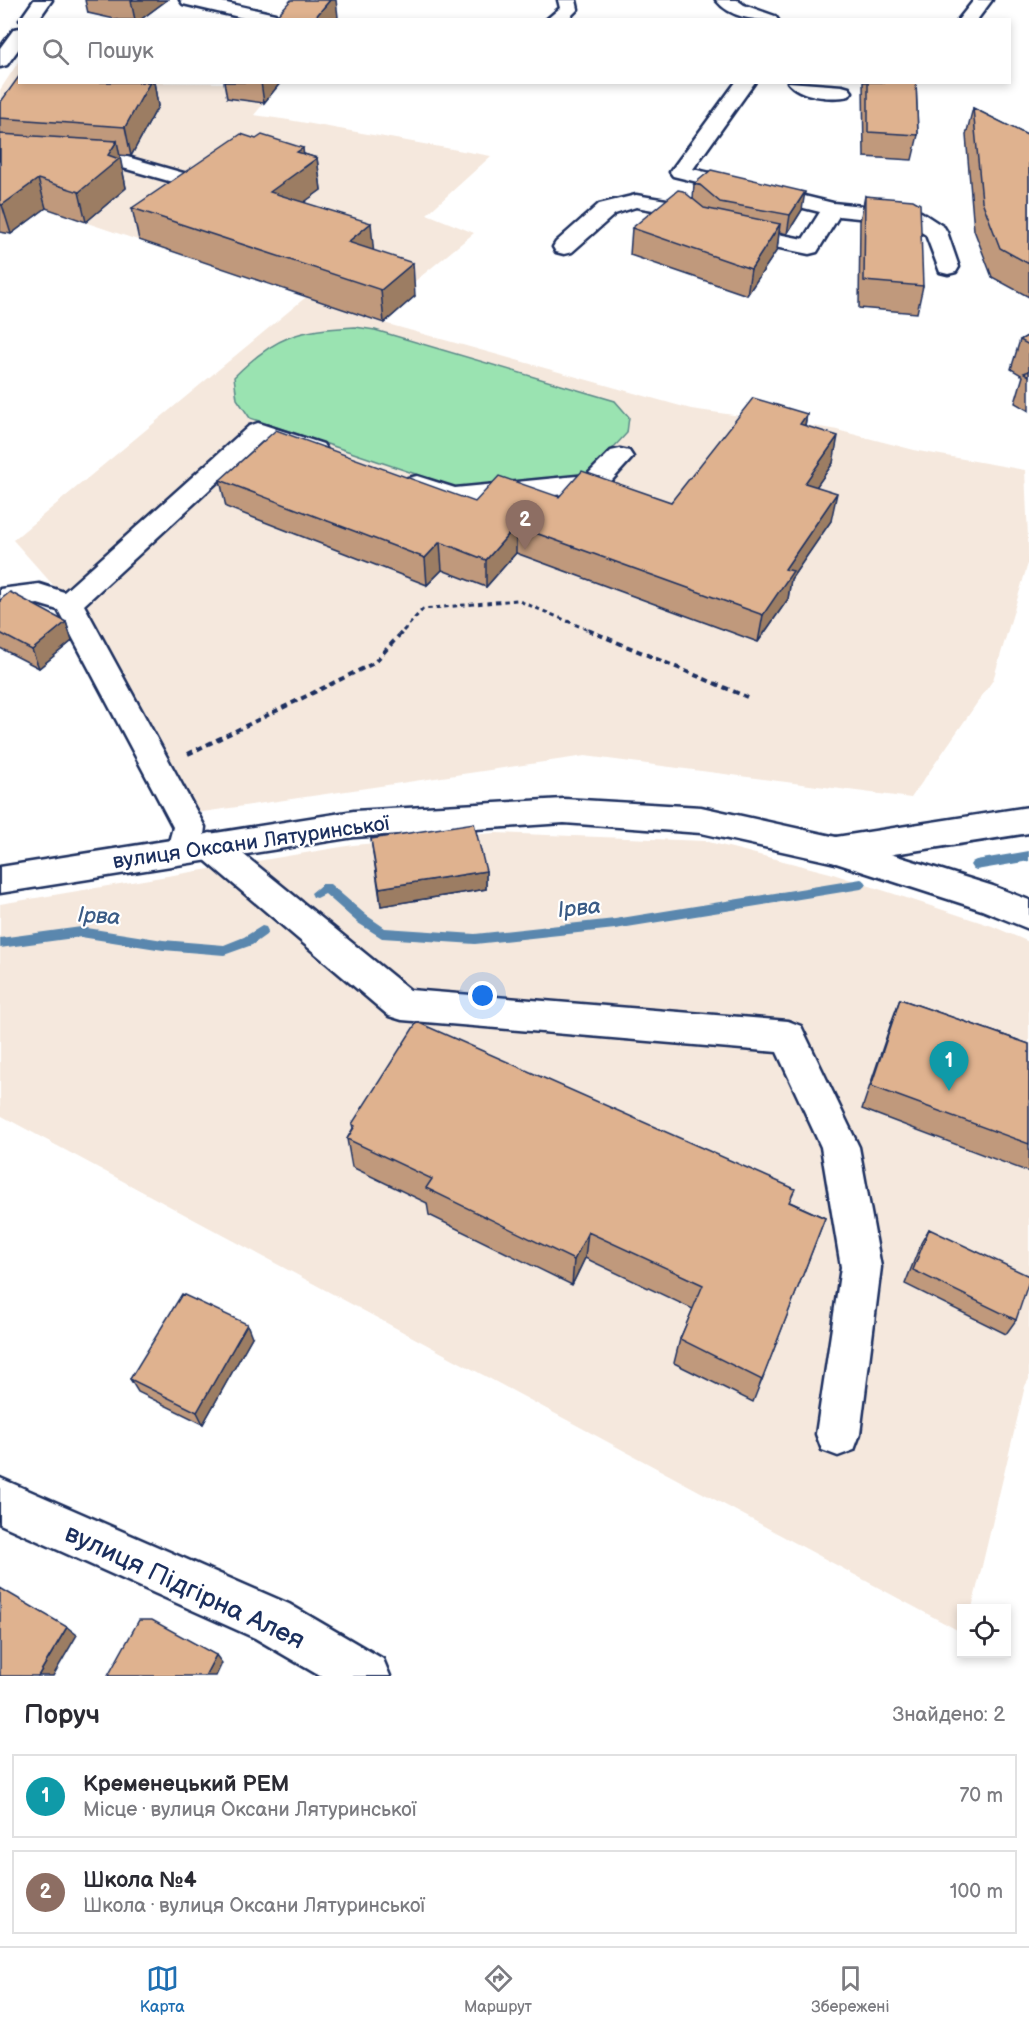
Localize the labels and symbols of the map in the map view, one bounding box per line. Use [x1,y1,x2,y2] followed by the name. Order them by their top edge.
[506,500,544,550] pin: 2
[111,811,392,874] street label: вулиця Оксани Лятуринської
[556,893,602,924] water label: Ірва
[76,902,121,931] water label: Ірва
[468,981,497,1010] your location
[930,1042,968,1091] pin: 1
[60,1518,309,1657] street label: вулиця Підгірна Алея

